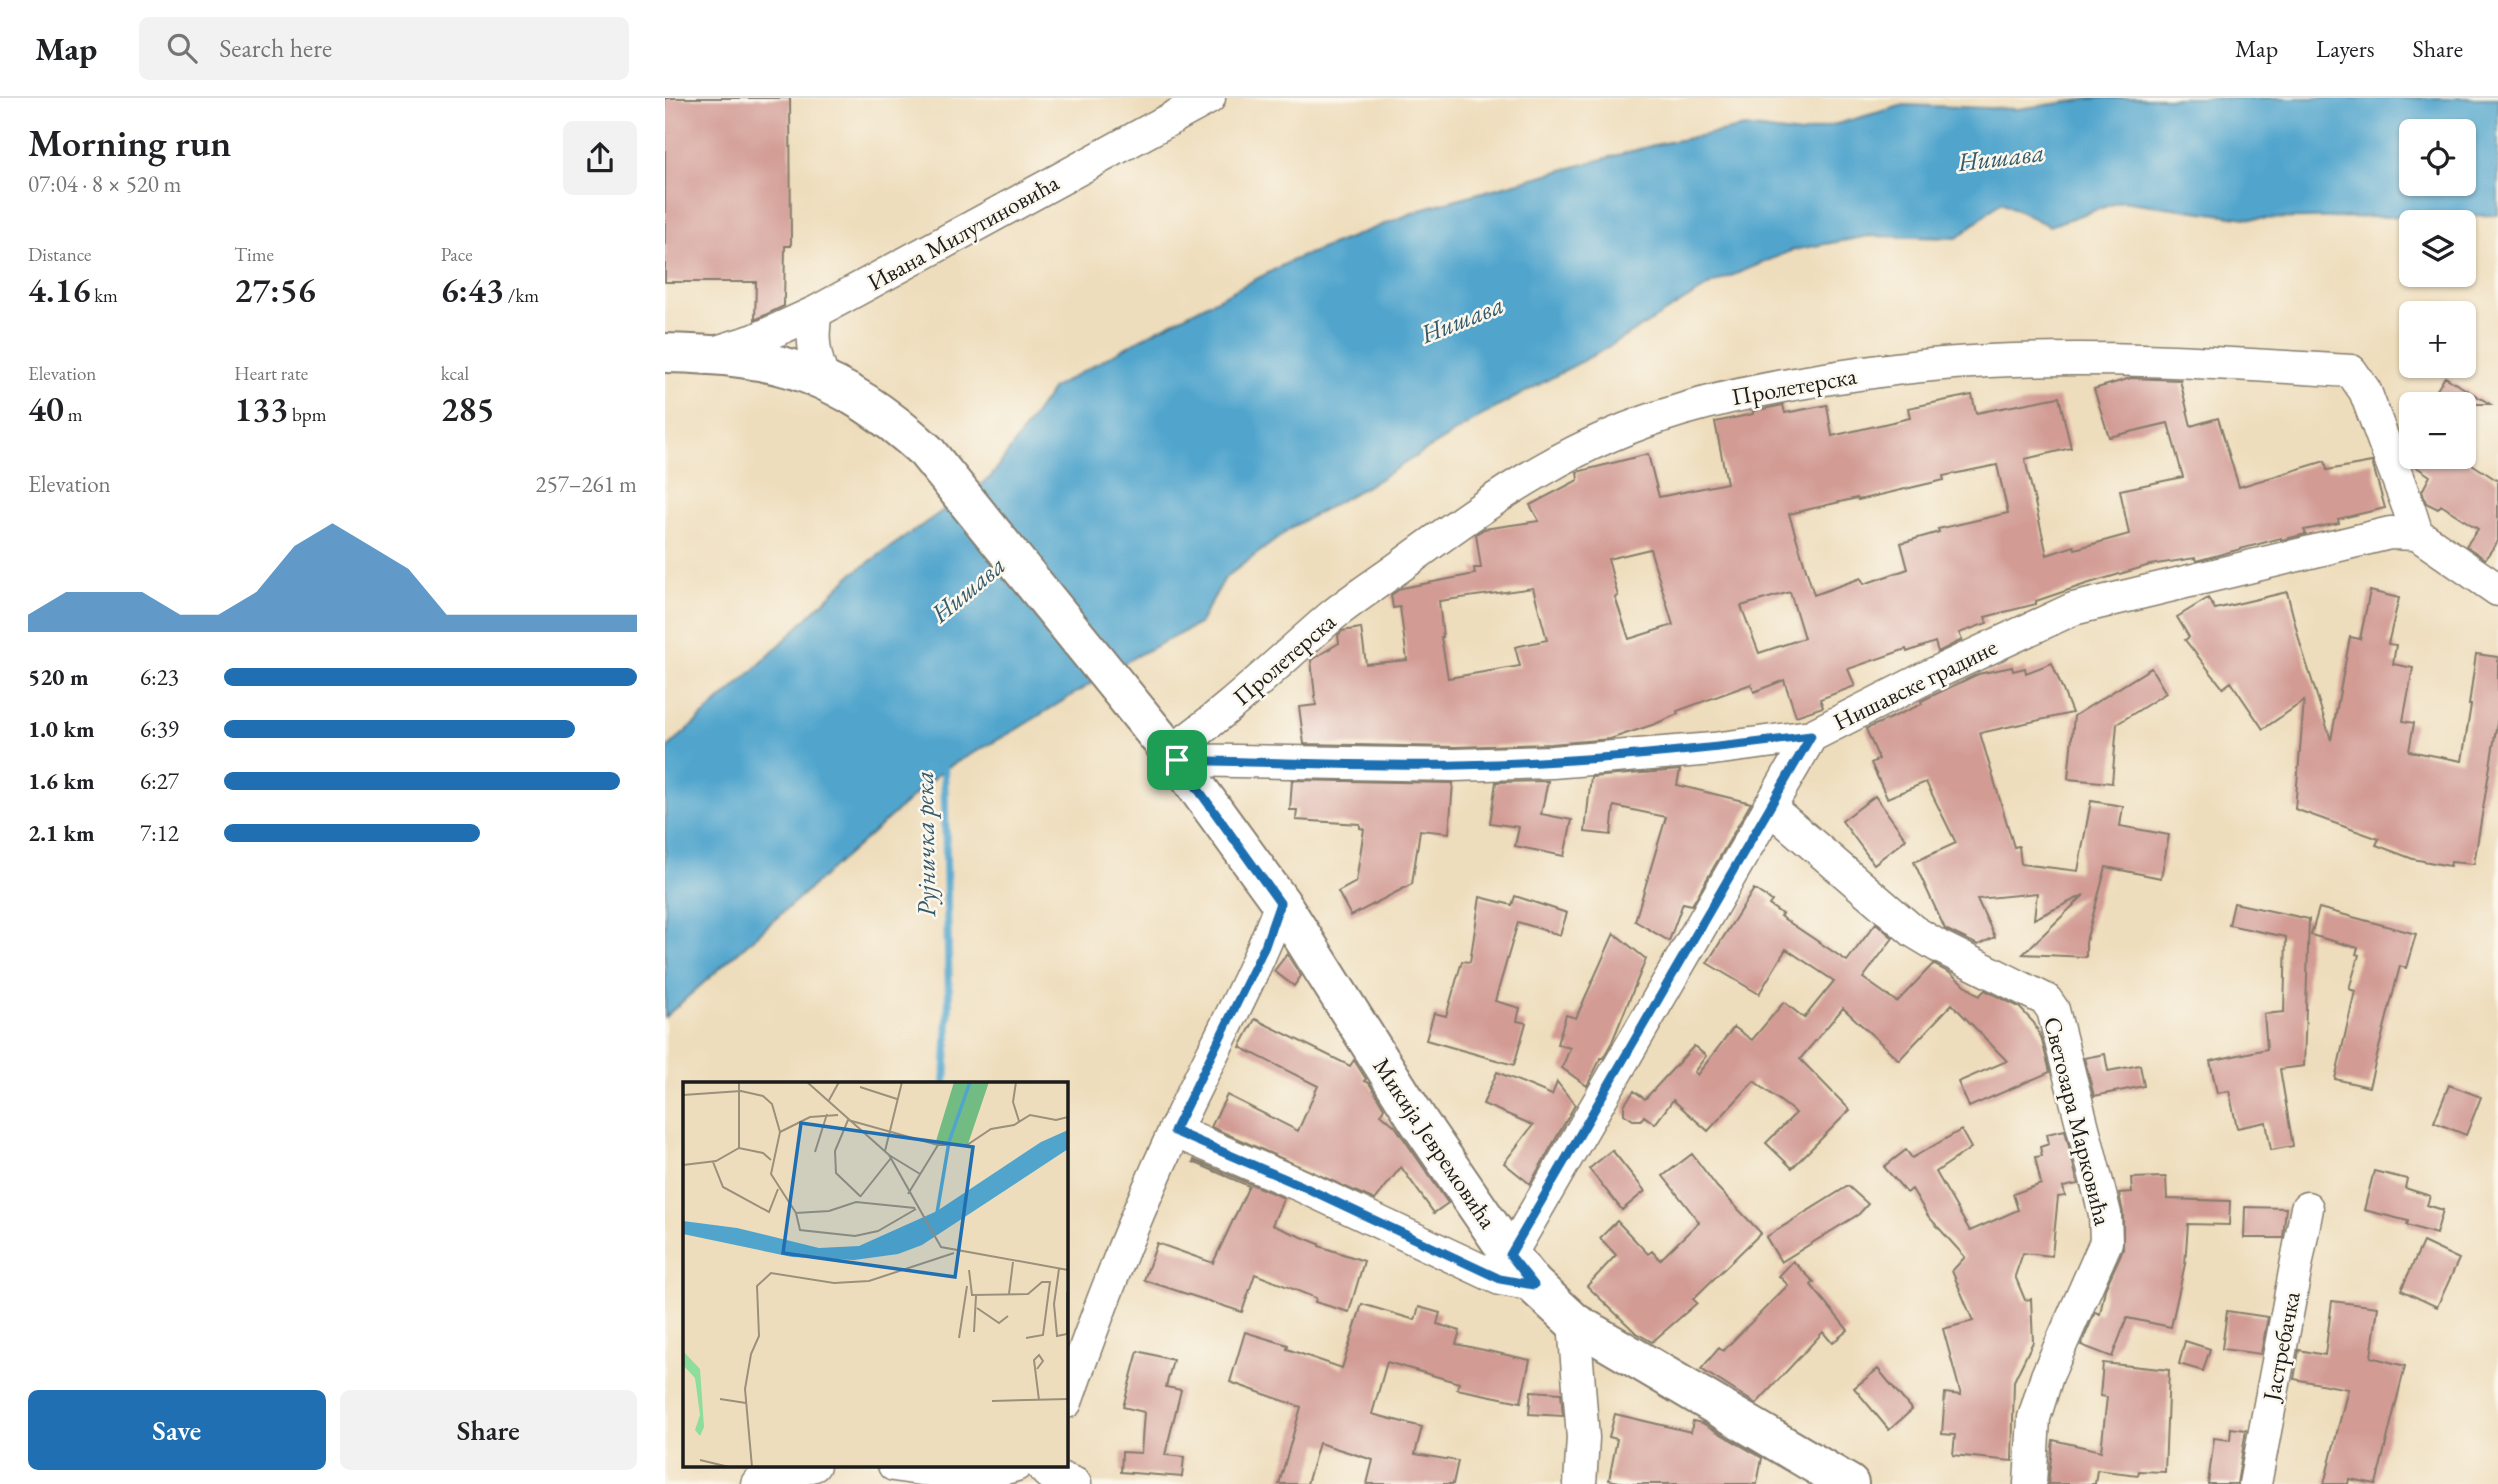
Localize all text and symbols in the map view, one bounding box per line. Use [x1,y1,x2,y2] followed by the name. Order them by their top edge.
[139,17,629,80] search box
[35,27,97,70] text: Map
[163,29,201,67] icon: search
[219,31,332,65] text: Search here
[2235,33,2278,64] text: Map
[2316,33,2375,64] text: Layers
[2413,33,2463,64] text: Share
[28,118,231,167] text: Morning run
[2399,119,2476,469] map controls
[2399,119,2476,196] button: locate
[563,121,637,195] button: share
[1955,135,2046,179] water label: Нишава
[862,166,1064,297] street label: Ивана Милутиновића
[28,169,181,199] text: 07:04 · 8 × 520 m
[2399,210,2476,287] button: layers
[28,242,91,267] text: Distance
[234,242,274,267] text: Time
[441,242,473,267] text: Pace
[28,267,90,312] text: 4.16
[234,267,316,312] text: 27:56
[441,267,504,312] text: 6:43
[90,283,118,308] text: km
[504,283,539,308] text: /km
[1415,287,1509,351] water label: Нишава
[2399,301,2476,378] button: +
[1729,360,1859,412] street label: Пролетерска
[28,361,96,386] text: Elevation
[234,361,308,386] text: Heart rate
[441,361,469,386] text: kcal
[28,386,64,431] text: 40
[234,386,288,431] text: 133
[441,386,495,431] text: 285
[2399,392,2476,469] button: −
[64,402,83,427] text: m
[288,402,326,427] text: bpm
[28,469,111,499] text: Elevation
[536,469,637,499] text: 257–261 m
[923,548,1012,631] water label: Нишава
[1226,606,1342,712] street label: Пролетерска
[1828,631,2002,737] street label: Нишавске градине
[28,662,89,692] text: 520 m
[140,662,179,692] text: 6:23
[28,714,95,744] text: 1.0 km
[140,714,179,744] text: 6:39
[1147,730,1207,790] pin
[1158,741,1196,779] icon: arrive
[28,766,95,796] text: 1.6 km
[140,766,179,796] text: 6:27
[907,771,943,917] water label: Рујничка река
[28,818,95,848] text: 2.1 km
[140,818,179,848] text: 7:12
[2037,1013,2119,1229] street label: Светозара Марковића
[1366,1052,1504,1235] street label: Микија Јевремовића
[683,1082,1067,1466] inset map
[2255,1288,2307,1405] street label: Јастребачка
[28,1390,326,1470] button: Save
[340,1390,637,1470] button: Share

